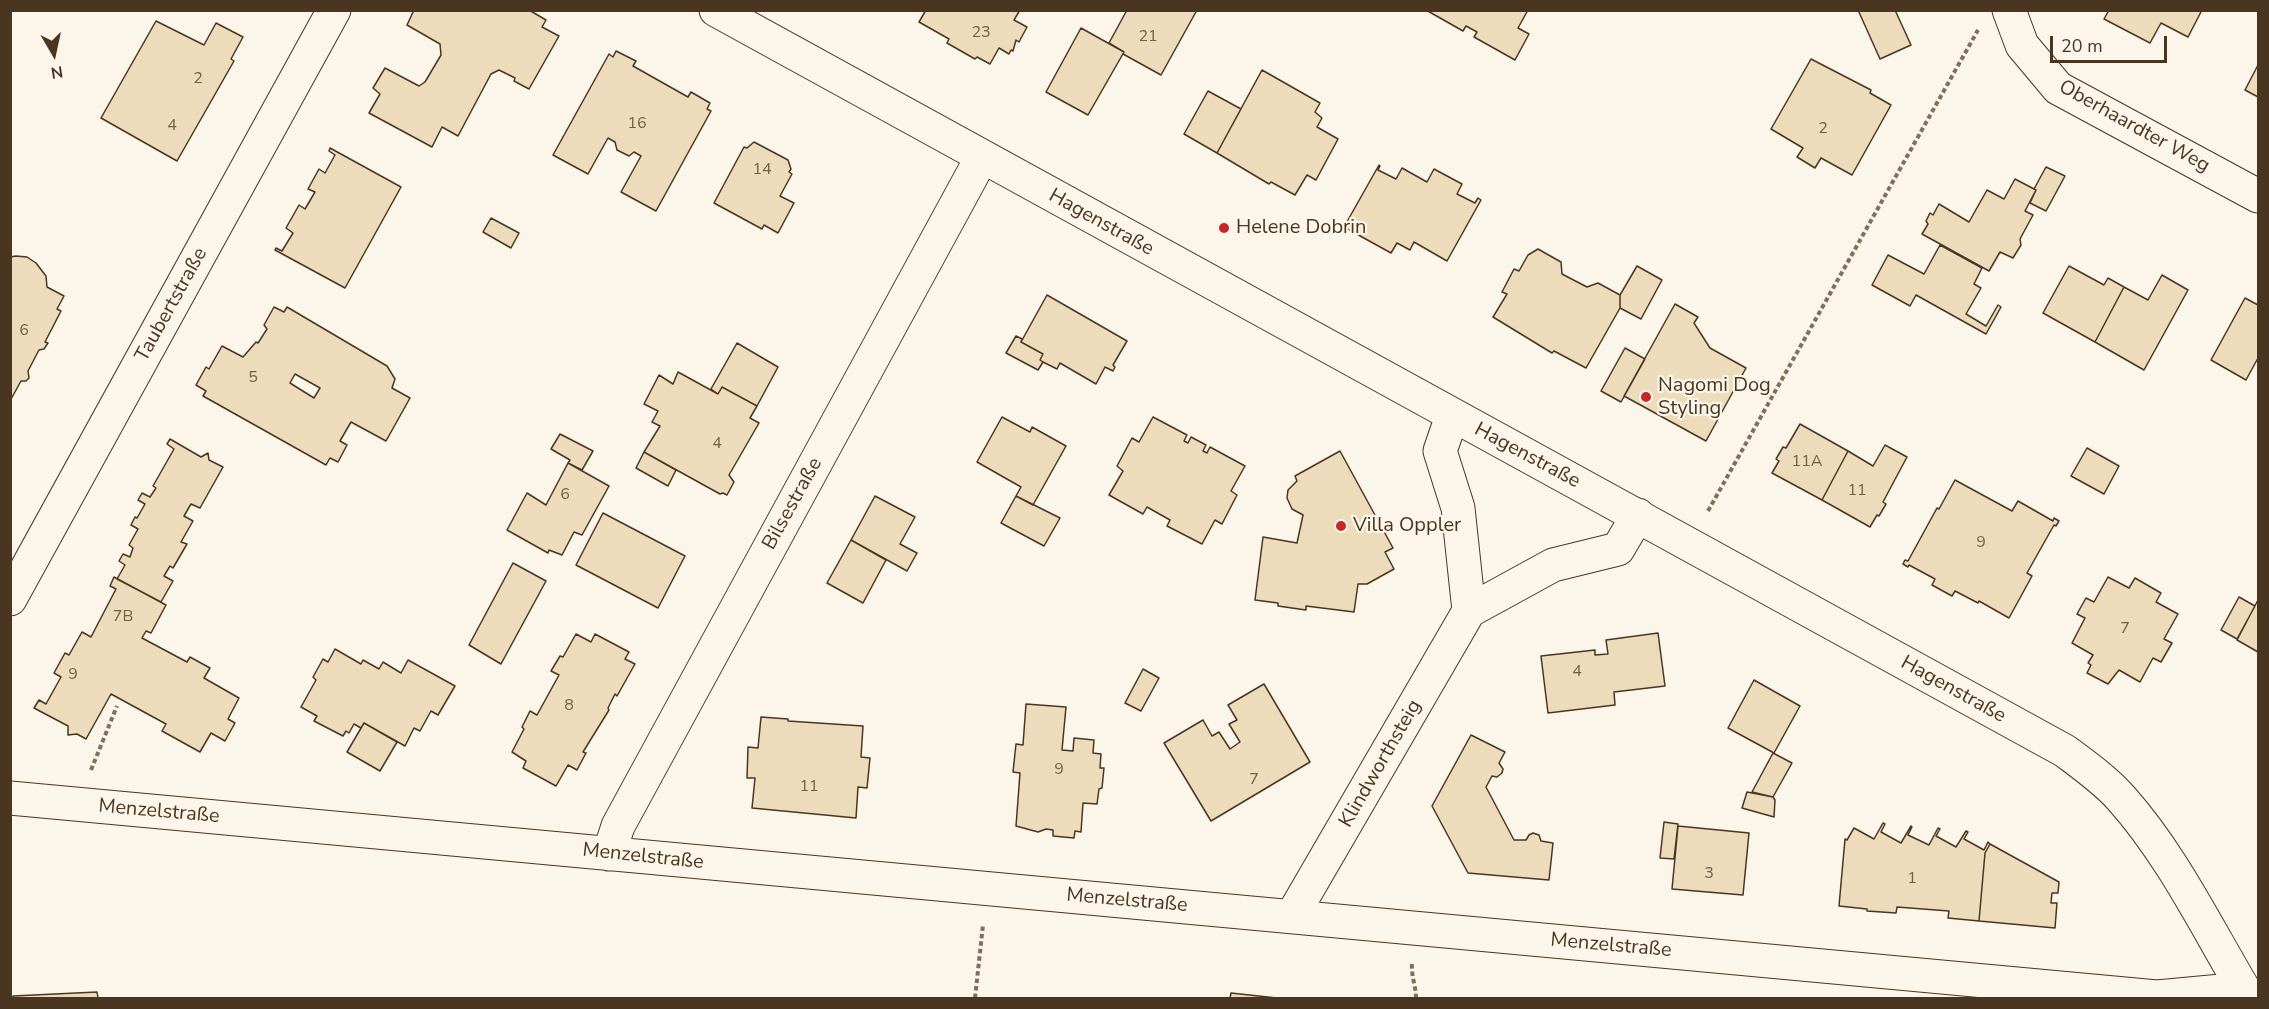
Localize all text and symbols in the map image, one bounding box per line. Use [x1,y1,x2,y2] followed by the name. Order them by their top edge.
[971,23,991,43] house number: 23
[24,24,84,84] north arrow
[2053,24,2170,62] scale bar
[1138,27,1158,47] house number: 21
[2061,34,2103,58] text: 20 m
[49,60,64,84] text: N
[193,69,203,89] house number: 2
[2054,76,2214,178] street label: Oberhaardter Weg
[627,114,647,134] house number: 16
[167,116,177,136] house number: 4
[1818,119,1828,139] house number: 2
[752,160,772,180] house number: 14
[1044,184,1158,262] street label: Hagenstraße
[1236,216,1366,240] place label: Helene Dobrin
[1217,221,1231,235] marker: Helene Dobrin
[131,244,213,366] street label: Taubertstraße
[19,321,29,341] house number: 6
[248,368,258,388] house number: 5
[1658,374,1771,421] place label: Nagomi Dog Styling
[1639,390,1653,404] marker: Nagomi Dog Styling
[1470,418,1584,494] street label: Hagenstraße
[712,434,722,454] house number: 4
[1792,452,1822,472] house number: 11A
[758,454,828,554] street label: Bilsestraße
[1847,481,1867,501] house number: 11
[560,485,570,505] house number: 6
[1353,514,1461,538] place label: Villa Oppler
[1334,519,1348,533] marker: Villa Oppler
[1976,533,1986,553] house number: 9
[113,607,133,627] house number: 7B
[2120,619,2130,639] house number: 7
[1896,651,2010,729] street label: Hagenstraße
[1572,662,1582,682] house number: 4
[68,665,78,685] house number: 9
[564,696,574,716] house number: 8
[1335,696,1427,832] street label: Klindworthsteig
[1054,760,1064,780] house number: 9
[1249,770,1259,790] house number: 7
[799,777,819,797] house number: 11
[97,795,221,829] street label: Menzelstraße
[581,839,705,875] street label: Menzelstraße
[1704,864,1714,884] house number: 3
[1907,869,1917,889] house number: 1
[1065,884,1189,918] street label: Menzelstraße
[1549,929,1673,963] street label: Menzelstraße

